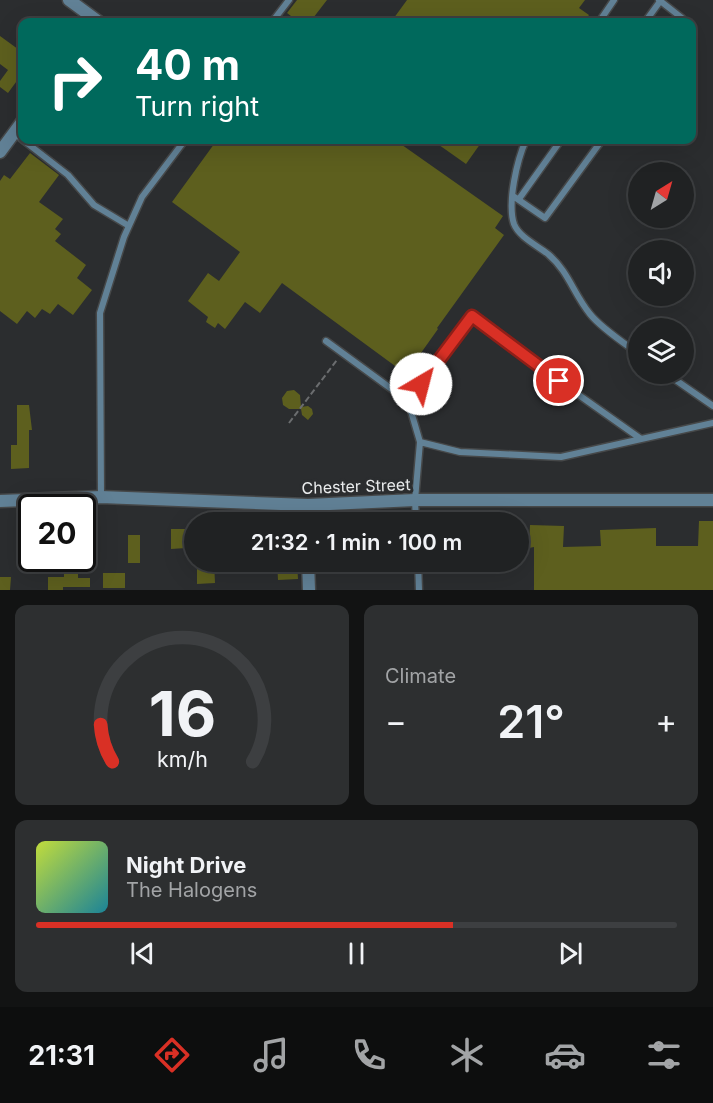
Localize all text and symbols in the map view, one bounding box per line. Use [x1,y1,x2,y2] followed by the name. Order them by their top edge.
[135,39,240,90] text: 40 m
[36,42,114,120] icon: right
[135,90,259,123] text: Turn right
[628,162,694,228] north arrow
[628,162,694,384] map controls
[628,240,694,306] button: sound
[628,318,694,384] button: layers
[389,352,453,416] position arrow
[533,355,584,406] pin
[542,364,575,397] icon: arrive
[301,474,411,498] street label: Chester Street
[18,494,96,572] speed limit sign: 20
[251,529,462,555] text: 21:32 · 1 min · 100 m
[385,664,456,688] text: Climate
[148,676,216,751] text: 16
[497,694,565,749] text: 21°
[385,701,407,741] text: −
[655,701,677,741] text: +
[157,746,207,772] text: km/h
[126,852,246,878] text: Night Drive
[126,878,257,902] text: The Halogens
[126,937,159,970] icon: previous
[340,937,373,970] icon: pause
[554,937,587,970] icon: next
[151,1034,193,1076] icon: directions
[250,1034,292,1076] icon: music
[348,1034,390,1076] icon: phone
[446,1034,488,1076] icon: climate
[544,1034,586,1076] icon: car
[643,1034,685,1076] icon: filters
[28,1039,95,1072] text: 21:31

